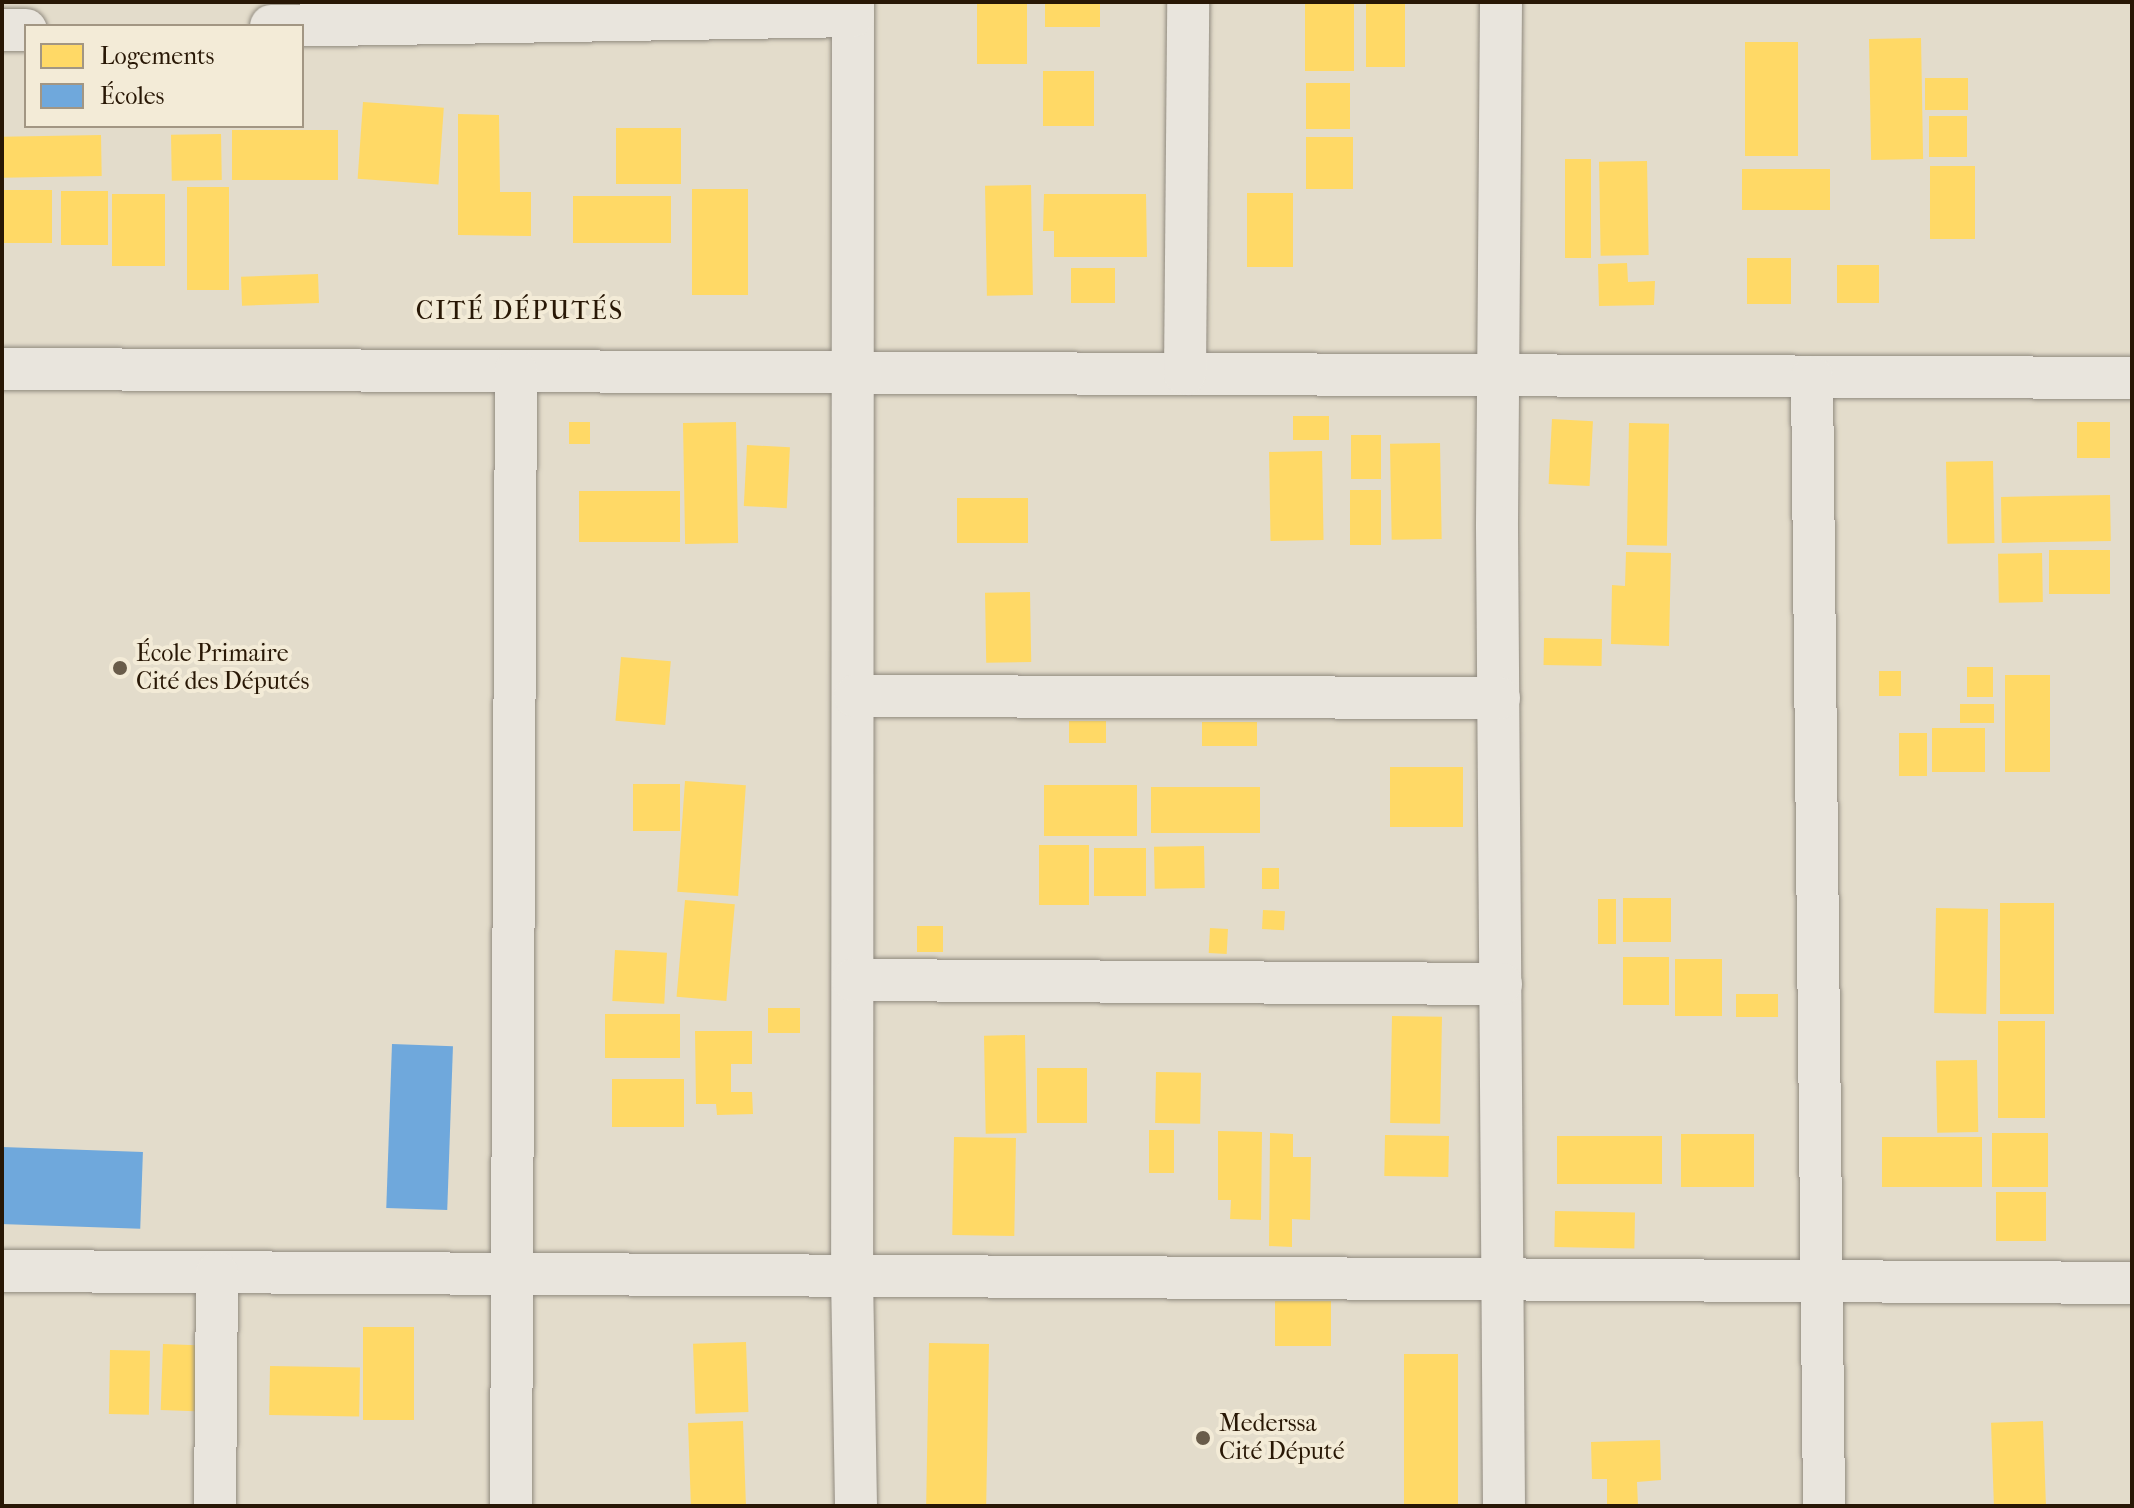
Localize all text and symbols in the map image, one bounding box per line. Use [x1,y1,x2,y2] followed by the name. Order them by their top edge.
[24,24,304,128] legend
[100,42,214,70] text: Logements
[100,82,164,110] text: Écoles
[416,295,624,327] district label: CITÉ DÉPUTÉS
[136,640,309,696] place label: École Primaire Cité des Députés
[111,659,129,677] marker: École Primaire Cité des Députés
[1219,1410,1345,1466] place label: Mederssa Cité Député
[1194,1429,1212,1447] marker: Mederssa Cité Député

